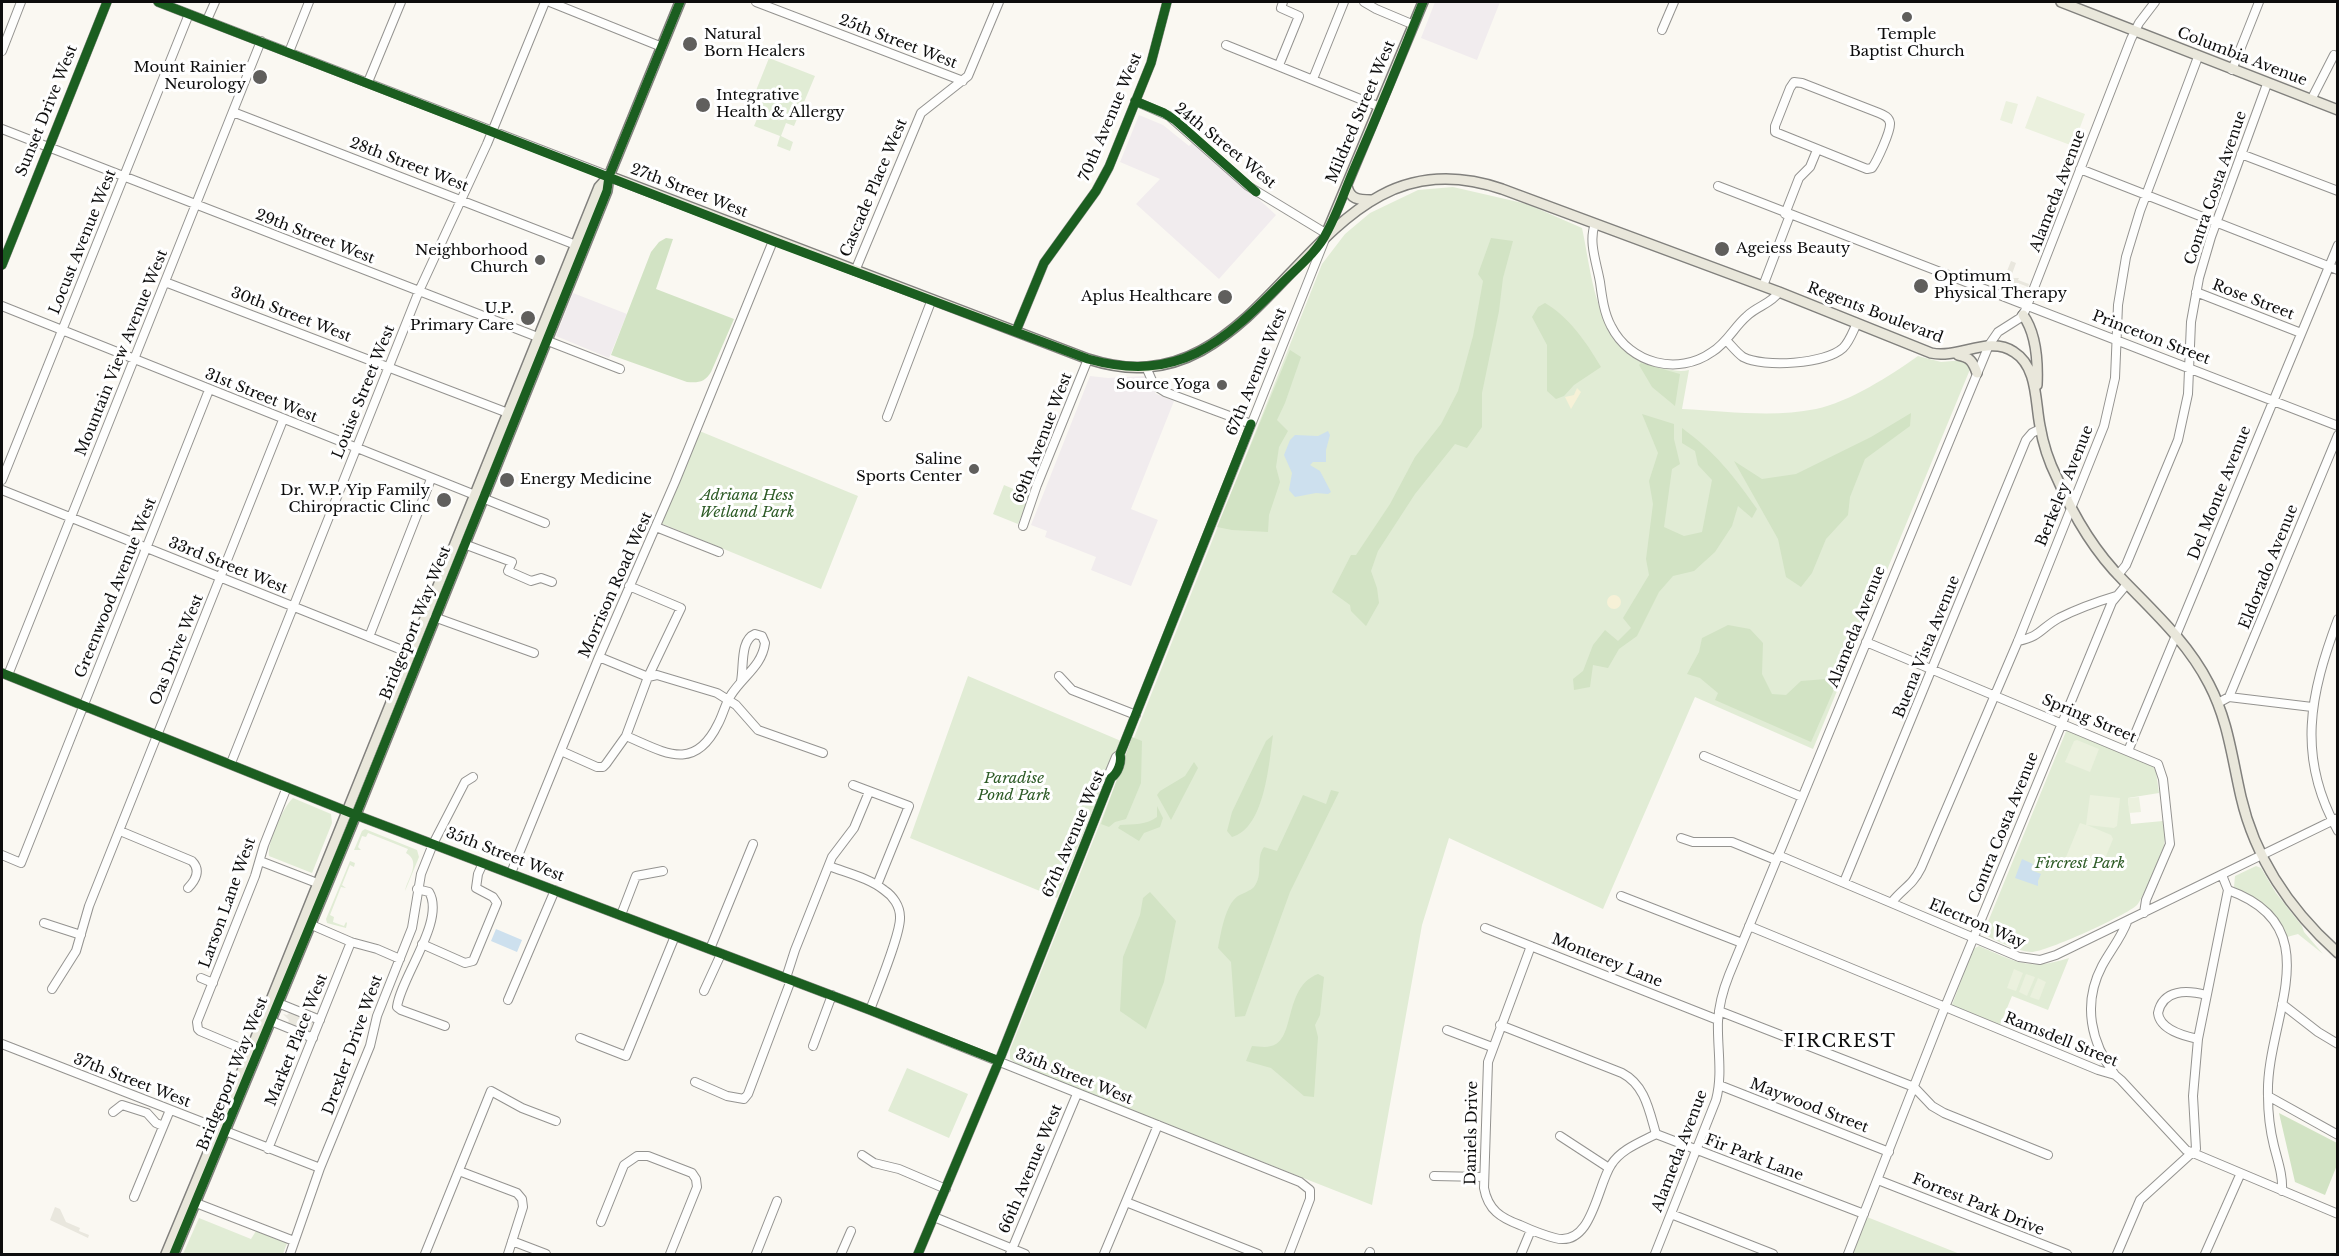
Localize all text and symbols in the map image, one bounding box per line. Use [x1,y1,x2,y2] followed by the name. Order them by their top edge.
[1900,10,1914,24] marker: Temple Baptist Church
[836,11,960,73] street label: 25th Street West
[2175,24,2309,90] street label: Columbia Avenue
[704,26,805,61] place label: Natural Born Healers
[1849,26,1965,61] place label: Temple Baptist Church
[681,35,699,53] marker: Natural Born Healers
[1323,38,1399,186] street label: Mildred Street West
[12,43,82,179] street label: Sunset Drive West
[1076,50,1146,184] street label: 70th Avenue West
[133,59,246,94] place label: Mount Rainier Neurology
[251,68,269,86] marker: Mount Rainier Neurology
[716,87,845,122] place label: Integrative Health & Allergy
[694,96,712,114] marker: Integrative Health & Allergy
[1171,100,1279,192] street label: 24th Street West
[2181,109,2251,267] street label: Contra Costa Avenue
[837,116,911,260] street label: Cascade Place West
[2026,127,2090,255] street label: Alameda Avenue
[347,134,471,196] street label: 28th Street West
[628,160,750,222] street label: 27th Street West
[46,167,120,317] street label: Locust Avenue West
[253,206,377,268] street label: 29th Street West
[1713,240,1731,258] marker: Ageiess Beauty
[1736,240,1850,258] place label: Ageiess Beauty
[415,242,528,277] place label: Neighborhood Church
[72,247,172,459] street label: Mountain View Avenue West
[533,253,547,267] marker: Neighborhood Church
[1934,268,2067,303] place label: Optimum Physical Therapy
[2209,276,2297,324] street label: Rose Street
[1912,277,1930,295] marker: Optimum Physical Therapy
[1805,279,1945,347] street label: Regents Boulevard
[228,284,354,346] street label: 30th Street West
[1081,288,1212,306] place label: Aplus Healthcare
[1216,288,1234,306] marker: Aplus Healthcare
[410,300,514,335] place label: U.P. Primary Care
[1223,305,1291,439] street label: 67th Avenue West
[2090,307,2212,369] street label: Princeton Street
[519,309,537,327] marker: U.P. Primary Care
[329,323,399,461] street label: Louise Street West
[202,365,320,427] street label: 31st Street West
[1010,370,1076,506] street label: 69th Avenue West
[1116,376,1210,394] place label: Source Yoga
[1215,378,1229,392] marker: Source Yoga
[2033,423,2097,549] street label: Berkeley Avenue
[2185,423,2255,563] street label: Del Monte Avenue
[856,451,962,486] place label: Saline Sports Center
[967,462,981,476] marker: Saline Sports Center
[498,471,516,489] marker: Energy Medicine
[520,471,652,489] place label: Energy Medicine
[280,482,430,517] place label: Dr. W.P. Yip Family Chiropractic Clinc
[700,487,794,522] park label: Adriana Hess Wetland Park
[435,491,453,509] marker: Dr. W.P. Yip Family Chiropractic Clinc
[72,495,160,681] street label: Greenwood Avenue West
[2236,502,2302,632] street label: Eldorado Avenue
[576,509,656,661] street label: Morrison Road West
[166,534,290,598] street label: 33rd Street West
[377,543,455,703] street label: Bridgeport Way West
[1824,564,1890,690] street label: Alameda Avenue
[1890,573,1964,721] street label: Buena Vista Avenue
[147,592,207,708] street label: Oas Drive West
[2039,691,2139,747] street label: Spring Street
[1965,750,2043,906] street label: Contra Costa Avenue
[1039,768,1109,900] street label: 67th Avenue West
[978,770,1050,805] park label: Paradise Pond Park
[443,824,567,886] street label: 35th Street West
[196,835,260,971] street label: Larson Lane West
[2035,855,2125,873] park label: Fircrest Park
[1926,896,2028,952] street label: Electron Way
[1549,931,1665,991] street label: Monterey Lane
[262,971,332,1109] street label: Market Place West
[319,973,387,1117] street label: Drexler Drive West
[194,994,272,1154] street label: Bridgeport Way West
[2002,1009,2120,1071] street label: Ramsdell Street
[1783,1031,1897,1053] district label: FIRCREST
[1013,1045,1135,1109] street label: 35th Street West
[71,1050,193,1112] street label: 37th Street West
[1747,1075,1871,1137] street label: Maywood Street
[1462,1081,1482,1185] street label: Daniels Drive
[1648,1087,1712,1215] street label: Alameda Avenue
[996,1102,1066,1236] street label: 66th Avenue West
[1702,1131,1806,1185] street label: Fir Park Lane
[1909,1170,2047,1240] street label: Forrest Park Drive

